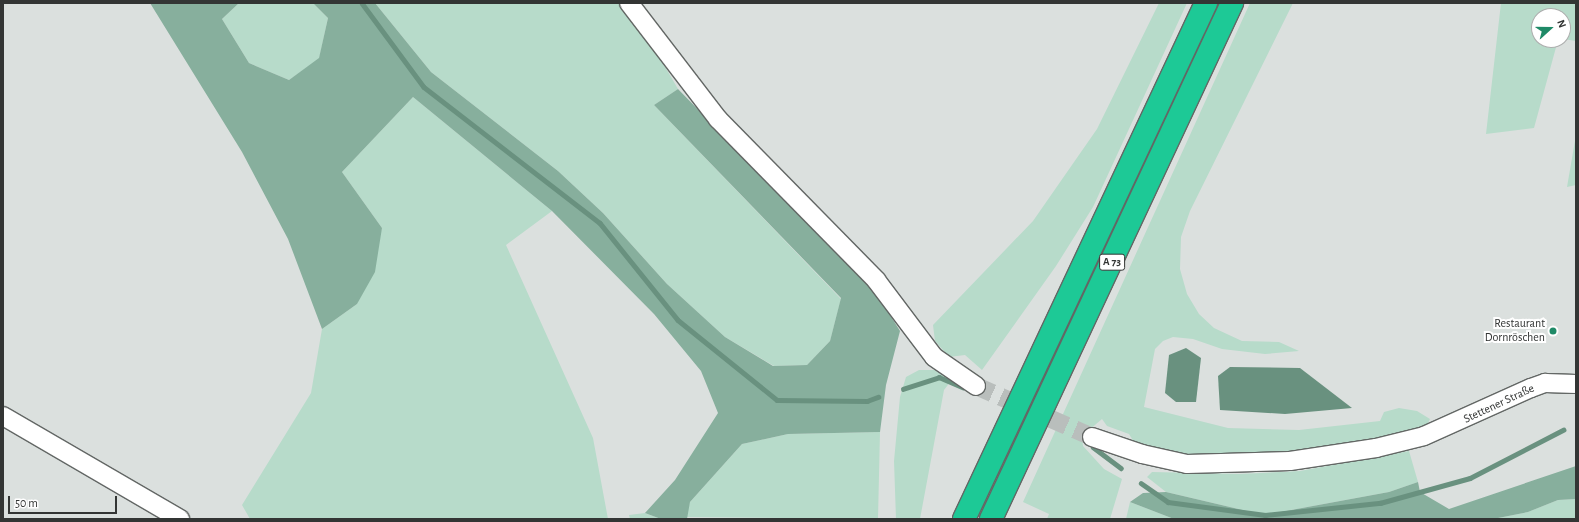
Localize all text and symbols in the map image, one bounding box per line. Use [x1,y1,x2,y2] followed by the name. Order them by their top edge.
[1531,8,1571,48] north arrow
[1555,18,1568,29] text: N
[1099,253,1125,271] road number: A 73
[1485,317,1545,345] place label: Restaurant Dornröschen
[1548,326,1558,336] marker: Restaurant Dornröschen
[1461,381,1537,427] street label: Stettener Straße
[10,488,119,514] scale bar
[15,497,38,509] text: 50 m

